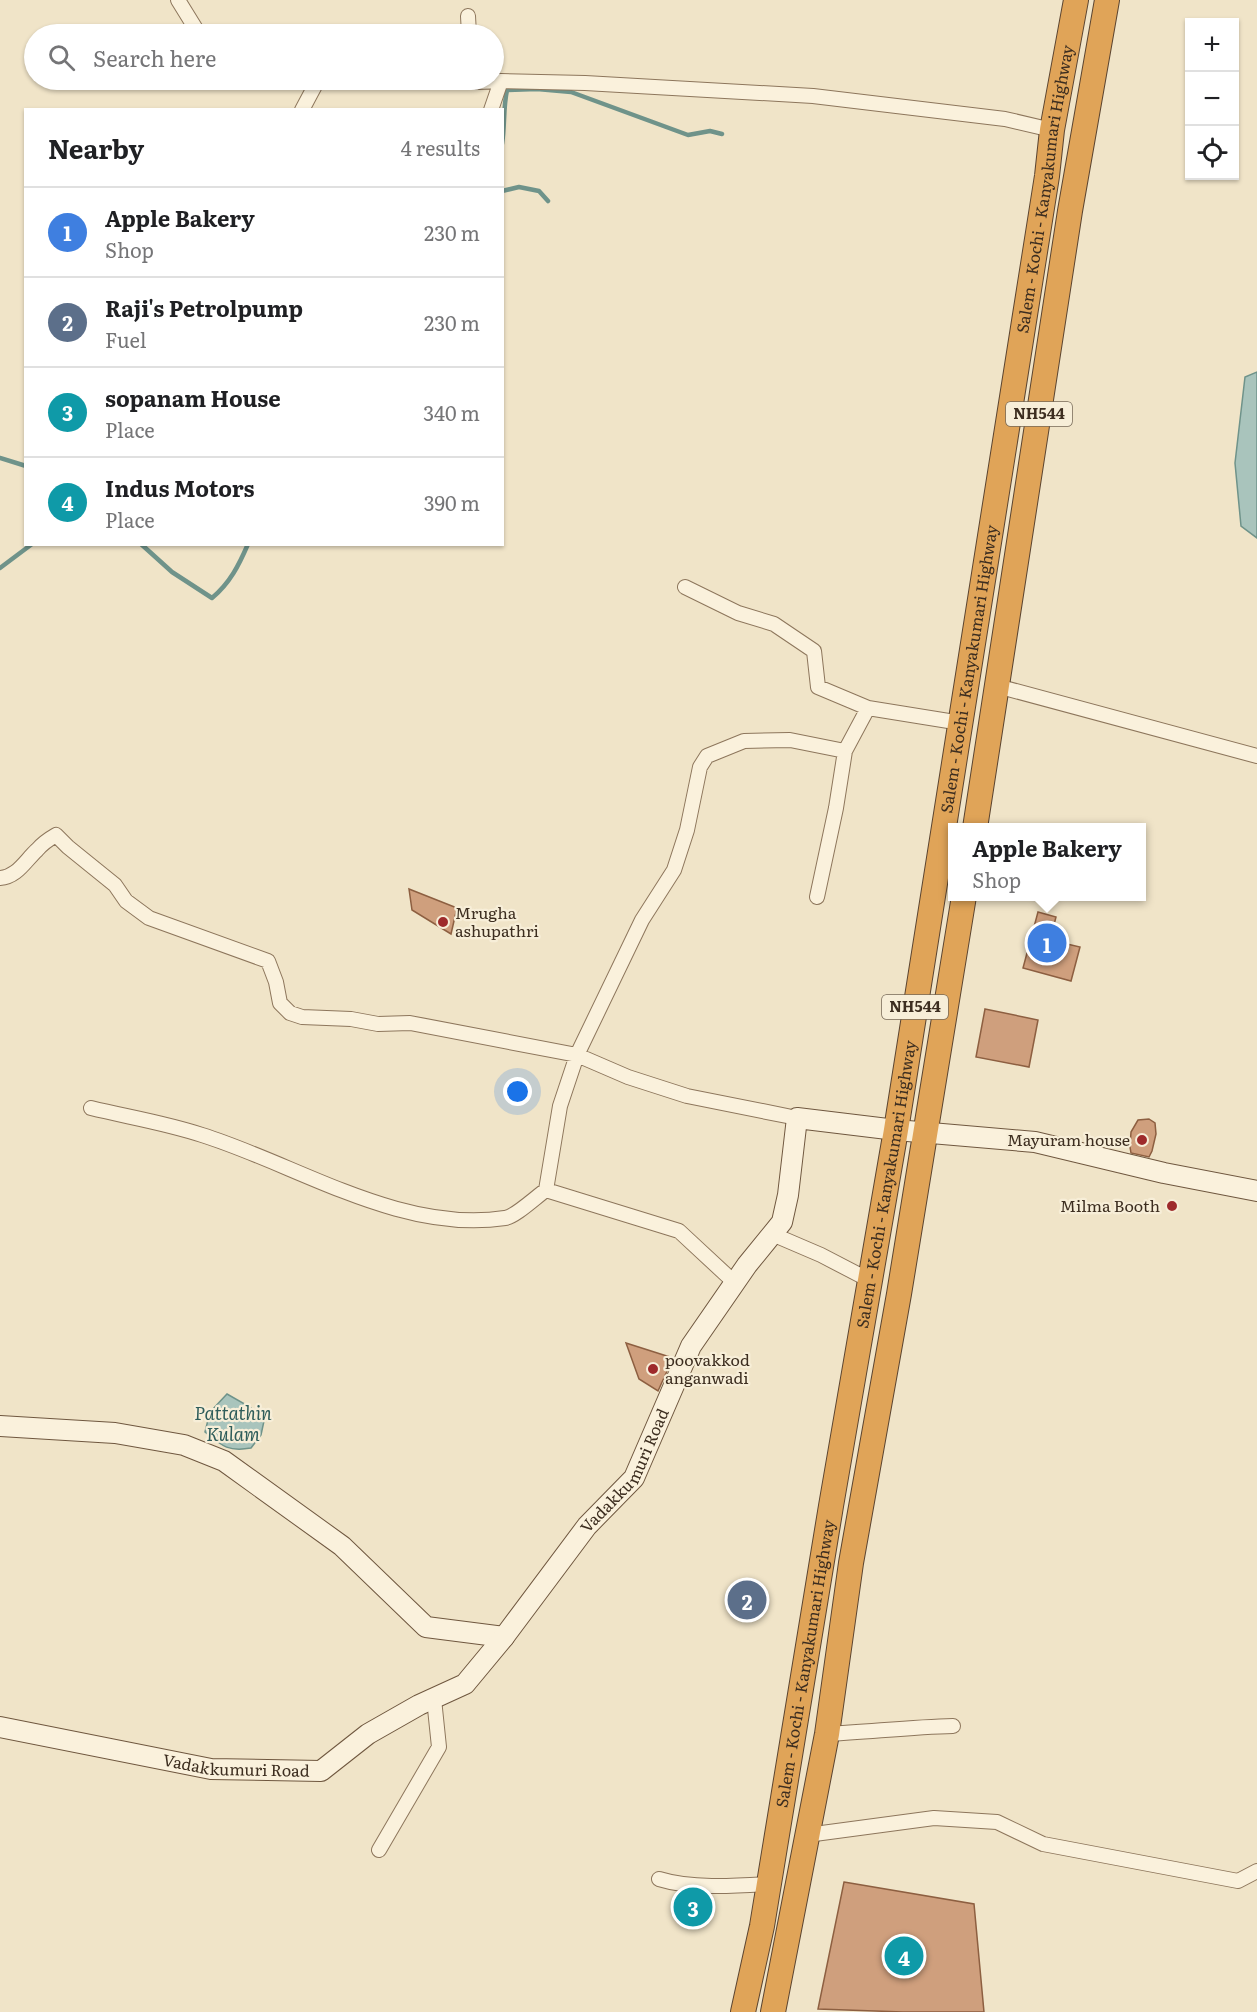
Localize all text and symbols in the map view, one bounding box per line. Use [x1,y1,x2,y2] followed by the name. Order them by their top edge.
[1185,18,1239,180] map controls
[1185,18,1239,72] button: +
[24,24,504,90] search box
[45,41,78,74] icon: search
[93,41,216,74] text: Search here
[1009,42,1079,335] street label: Salem - Kochi - Kanyakumari Highway
[1185,72,1239,126] button: −
[1185,126,1239,180] button: locate
[48,128,144,167] text: Nearby
[401,132,480,162] text: 4 results
[105,201,255,234] text: Apple Bakery
[63,217,72,247] text: 1
[424,217,480,247] text: 230 m
[105,234,154,264] text: Shop
[105,291,303,324] text: Raji's Petrolpump
[62,307,73,337] text: 2
[424,307,480,337] text: 230 m
[105,324,146,354] text: Fuel
[105,381,281,414] text: sopanam House
[62,397,73,427] text: 3
[423,397,480,427] text: 340 m
[1006,402,1072,426] road number: NH544
[105,414,155,444] text: Place
[105,471,255,504] text: Indus Motors
[61,487,74,517] text: 4
[424,487,480,517] text: 390 m
[105,504,155,534] text: Place
[933,522,1003,815] street label: Salem - Kochi - Kanyakumari Highway
[948,823,1146,901] popup
[972,831,1122,864] text: Apple Bakery
[972,864,1021,894] text: Shop
[455,900,539,942] place label: Mrugha ashupathri
[436,915,450,929] marker: Mrugha ashupathri
[1028,920,1066,966] pin: 1
[882,995,948,1019] road number: NH544
[849,1038,921,1330] street label: Salem - Kochi - Kanyakumari Highway
[503,1077,532,1106] your location
[1007,1127,1130,1151] place label: Mayuram house
[1135,1133,1149,1147] marker: Mayuram house
[1060,1193,1160,1217] place label: Milma Booth
[1165,1199,1179,1213] marker: Milma Booth
[665,1347,750,1389] place label: poovakkod anganwadi
[646,1362,660,1376] marker: poovakkod anganwadi
[194,1399,272,1447] water label: Pattathin Kulam
[573,1404,674,1537] street label: Vadakkumuri Road
[769,1517,840,1809] street label: Salem - Kochi - Kanyakumari Highway
[728,1578,766,1622] pin: 2
[161,1747,310,1782] street label: Vadakkumuri Road
[674,1884,712,1930] pin: 3
[884,1934,924,1978] pin: 4

